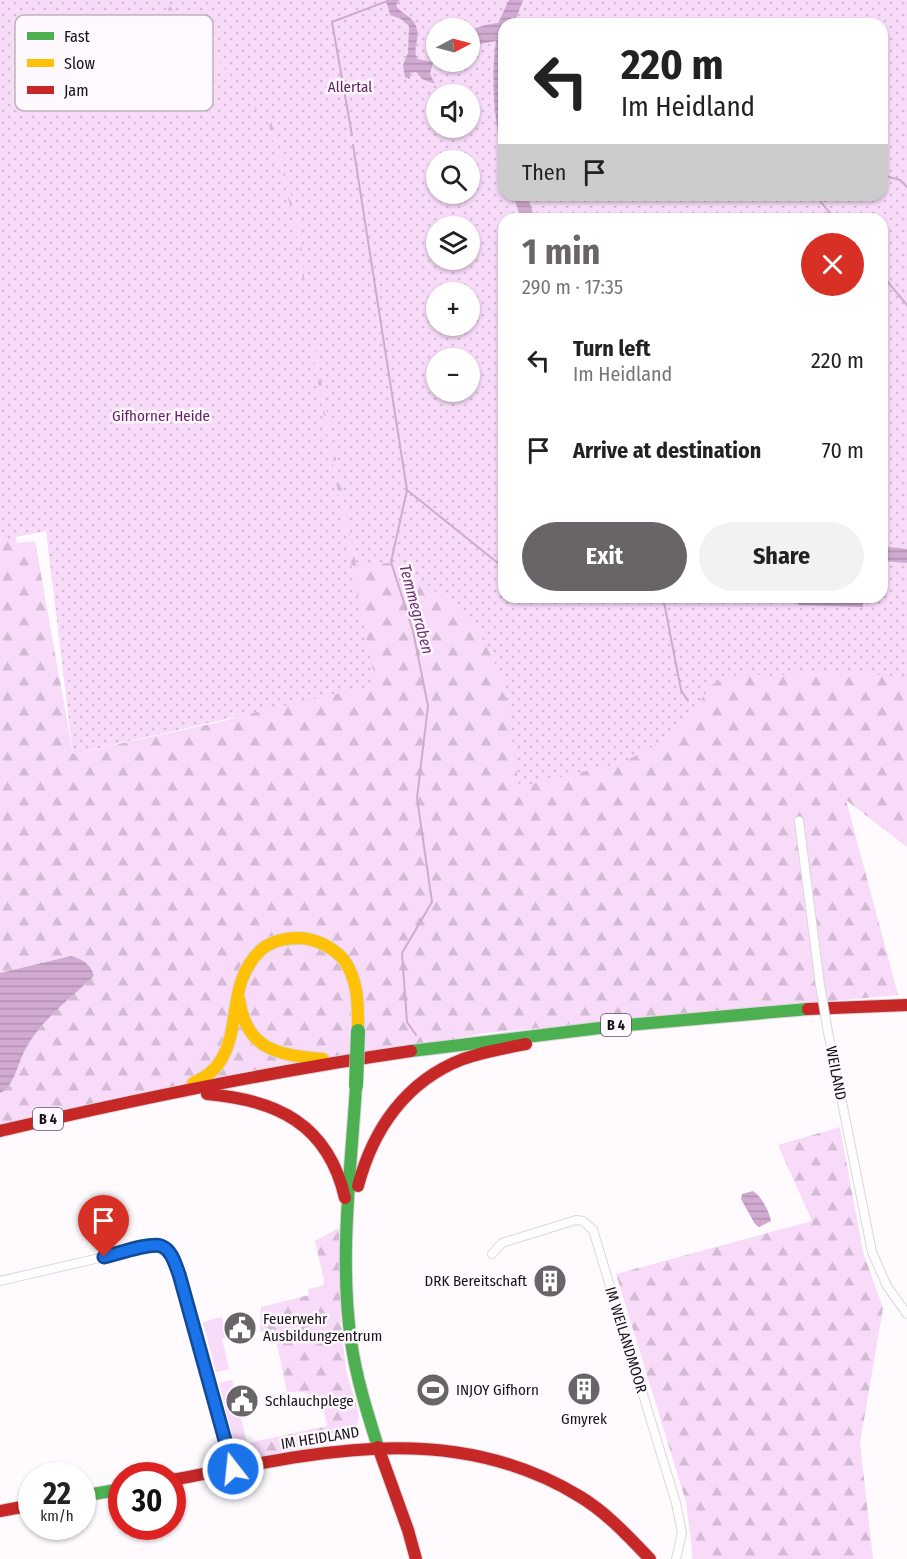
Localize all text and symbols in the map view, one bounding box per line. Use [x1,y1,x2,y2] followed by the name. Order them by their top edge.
[15,15,213,111] legend
[426,18,480,72] north arrow
[426,18,480,402] map controls
[64,27,91,46] text: Fast
[621,40,724,90] text: 220 m
[522,42,600,120] icon: left
[64,54,95,73] text: Slow
[328,78,372,96] park label: Allertal
[64,81,89,100] text: Jam
[426,84,480,138] button: sound
[621,91,755,123] text: Im Heidland
[426,150,480,204] button: search
[578,156,611,189] icon: arrive
[522,159,566,186] text: Then
[426,216,480,270] button: layers
[522,230,600,274] text: 1 min
[801,233,864,296] button: close
[522,275,623,299] text: 290 m · 17:35
[426,282,480,336] button: +
[573,335,651,362] text: Turn left
[522,344,555,377] icon: left
[811,347,864,374] text: 220 m
[426,348,480,402] button: −
[573,362,672,386] text: Im Heidland
[112,407,210,425] park label: Gifhorner Heide
[522,434,555,467] icon: arrive
[573,437,761,464] text: Arrive at destination
[822,437,864,464] text: 70 m
[522,522,687,591] button: Exit
[699,522,864,591] button: Share
[395,562,438,656] water label: Temmegraben
[601,1014,631,1036] road number: B 4
[822,1045,850,1101] street label: WEILAND
[33,1108,63,1130] road number: B 4
[78,1195,129,1257] pin
[87,1204,120,1237] icon: arrive
[532,1263,568,1299] building icon: DRK Bereitschaft
[425,1272,527,1290] place label: DRK Bereitschaft
[601,1285,651,1395] street label: IM WEILANDMOOR
[222,1310,258,1346] public building icon: Feuerwehr Ausbildungzentrum
[263,1310,382,1345] place label: Feuerwehr Ausbildungzentrum
[566,1371,602,1407] building icon: Gmyrek
[415,1372,451,1408] sports icon: INJOY Gifhorn
[456,1381,539,1399] place label: INJOY Gifhorn
[224,1383,260,1419] public building icon: Schlauchplege
[265,1392,354,1410] place label: Schlauchplege
[561,1410,607,1428] place label: Gmyrek
[279,1423,361,1453] street label: IM HEIDLAND
[201,1437,265,1501] position arrow
[108,1462,186,1540] speed limit sign: 30
[43,1476,71,1512] text: 22
[40,1507,74,1525] text: km/h

